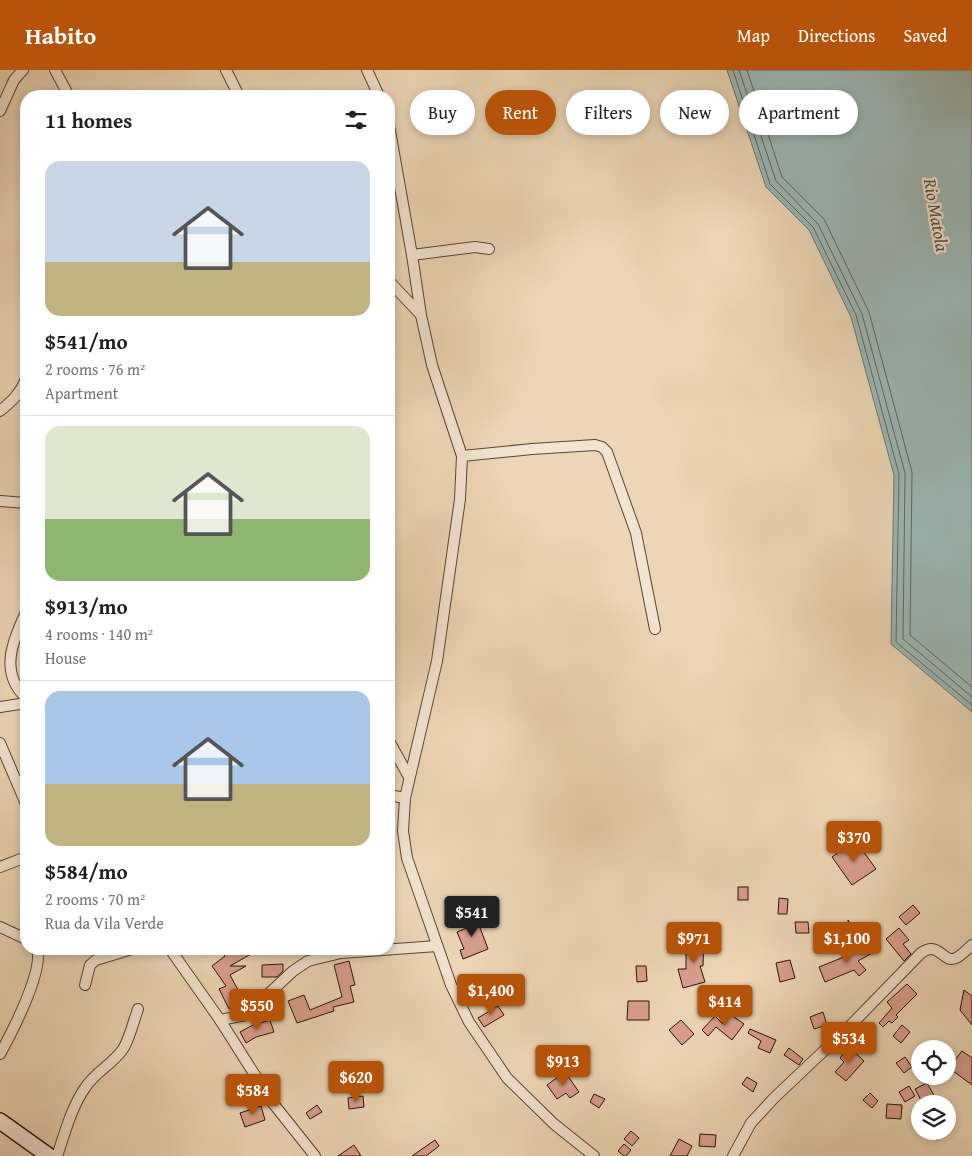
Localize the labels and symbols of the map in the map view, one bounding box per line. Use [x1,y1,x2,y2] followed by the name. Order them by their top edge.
[917,175,956,254] water label: Rio Matola
[824,820,884,863] pin: $370
[442,896,502,938] pin: $541
[664,922,724,964] pin: $971
[806,922,888,964] pin: $1,100
[450,974,532,1016] pin: $1,400
[695,984,755,1027] pin: $414
[227,988,287,1031] pin: $550
[819,1022,879,1064] pin: $534
[533,1044,593,1087] pin: $913
[326,1060,386,1103] pin: $620
[223,1074,283,1116] pin: $584

